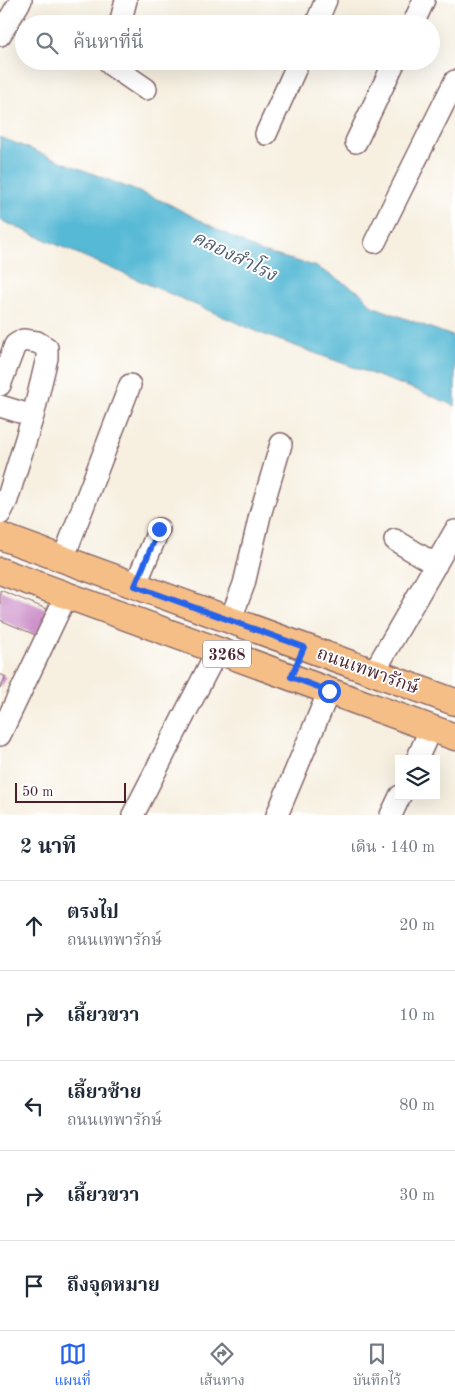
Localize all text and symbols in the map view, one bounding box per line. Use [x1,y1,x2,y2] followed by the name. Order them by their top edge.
[15,15,440,70] search box
[33,29,61,57] icon: search
[73,34,144,53] text: ค้นหาที่นี่
[189,223,283,286] water label: คลองสำโรง
[148,518,171,541] route end
[203,641,251,668] road number: 3268
[314,641,422,698] street label: ถนนเทพารักษ์
[318,680,341,703] route start
[395,755,440,800] map controls
[395,755,440,800] button: layers
[15,780,126,803] scale bar
[22,785,53,799] text: 50 m
[20,837,76,858] text: 2 นาที
[350,840,435,856] text: เดิน · 140 m
[67,904,119,923] text: ตรงไป
[20,912,48,940] icon: ahead
[399,918,435,934] text: 20 m
[67,933,162,949] text: ถนนเทพารักษ์
[20,1002,48,1030] icon: right
[67,1007,139,1026] text: เลี้ยวขวา
[399,1008,435,1024] text: 10 m
[67,1084,141,1103] text: เลี้ยวซ้าย
[20,1092,48,1120] icon: left
[399,1098,435,1114] text: 80 m
[67,1113,162,1129] text: ถนนเทพารักษ์
[20,1182,48,1210] icon: right
[67,1187,139,1206] text: เลี้ยวขวา
[399,1188,435,1204] text: 30 m
[20,1272,48,1300] icon: arrive
[67,1277,160,1296] text: ถึงจุดหมาย
[54,1340,91,1392] tab: แผนที่
[199,1340,245,1392] tab: เส้นทาง
[353,1340,401,1392] tab: บันทึกไว้

